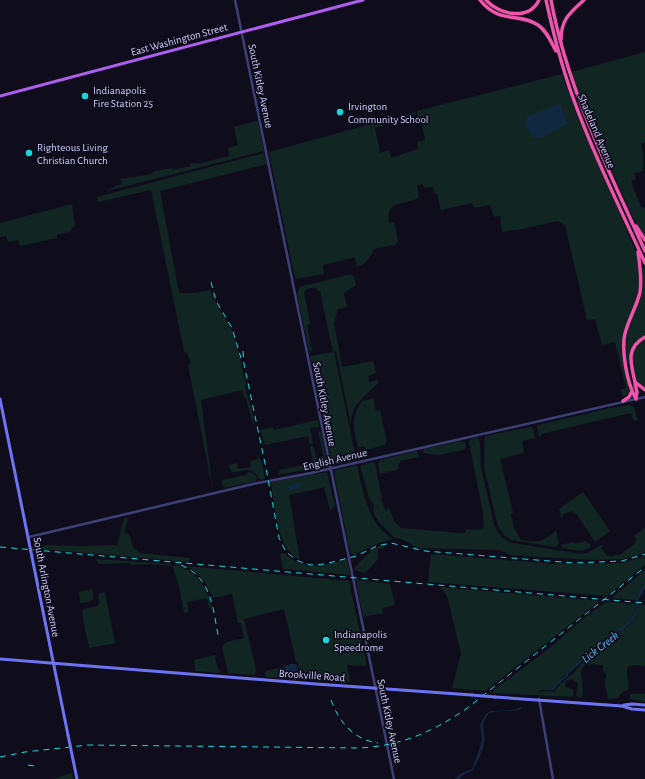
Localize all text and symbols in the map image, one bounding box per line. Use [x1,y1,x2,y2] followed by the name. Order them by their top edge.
[130,21,229,58] street label: East Washington Street
[246,43,275,129] street label: South Kitley Avenue
[93,85,154,109] place label: Indianapolis Fire Station 25
[80,91,90,101] marker: Indianapolis Fire Station 25
[576,92,617,170] street label: Shadeland Avenue
[348,101,429,125] place label: Irvington Community School
[335,107,345,117] marker: Irvington Community School
[37,142,108,166] place label: Righteous Living Christian Church
[24,148,34,158] marker: Righteous Living Christian Church
[311,361,338,447] street label: South Kitley Avenue
[302,447,368,472] street label: English Avenue
[31,536,62,638] street label: South Arlington Avenue
[334,629,387,653] place label: Indianapolis Speedrome
[579,629,621,665] water label: Lick Creek
[321,635,331,645] marker: Indianapolis Speedrome
[278,668,346,683] street label: Brookville Road
[375,678,404,764] street label: South Kitley Avenue

